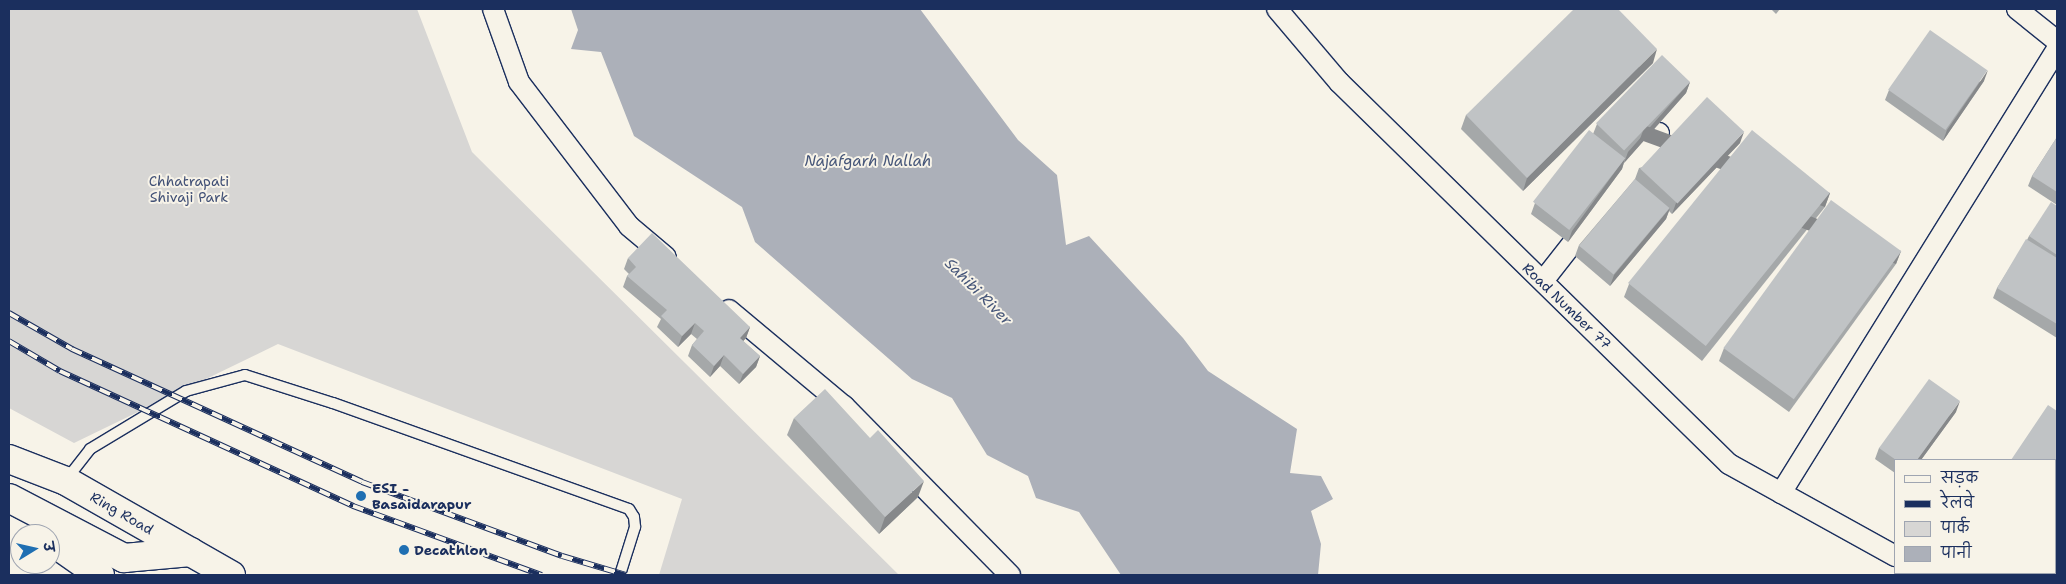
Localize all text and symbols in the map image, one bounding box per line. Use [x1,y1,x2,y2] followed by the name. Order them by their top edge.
[805,153,931,171] water label: Najafgarh Nallah
[149,173,229,206] park label: Chhatrapati Shivaji Park
[941,255,1015,329] water label: Sahibi River
[1519,259,1615,353] street label: Road Number 77
[1894,459,2056,574] legend
[1941,468,1978,488] text: सड़क
[372,480,471,512] place label: ESI - Basaidarapur
[87,488,157,538] street label: Ring Road
[354,489,368,503] marker: ESI - Basaidarapur
[1941,493,1974,513] text: रेलवे
[1941,518,1969,538] text: पार्क
[10,524,60,574] north arrow
[39,541,58,553] text: उ
[414,542,488,558] place label: Decathlon
[1941,543,1972,563] text: पानी
[398,544,410,556] marker: Decathlon

